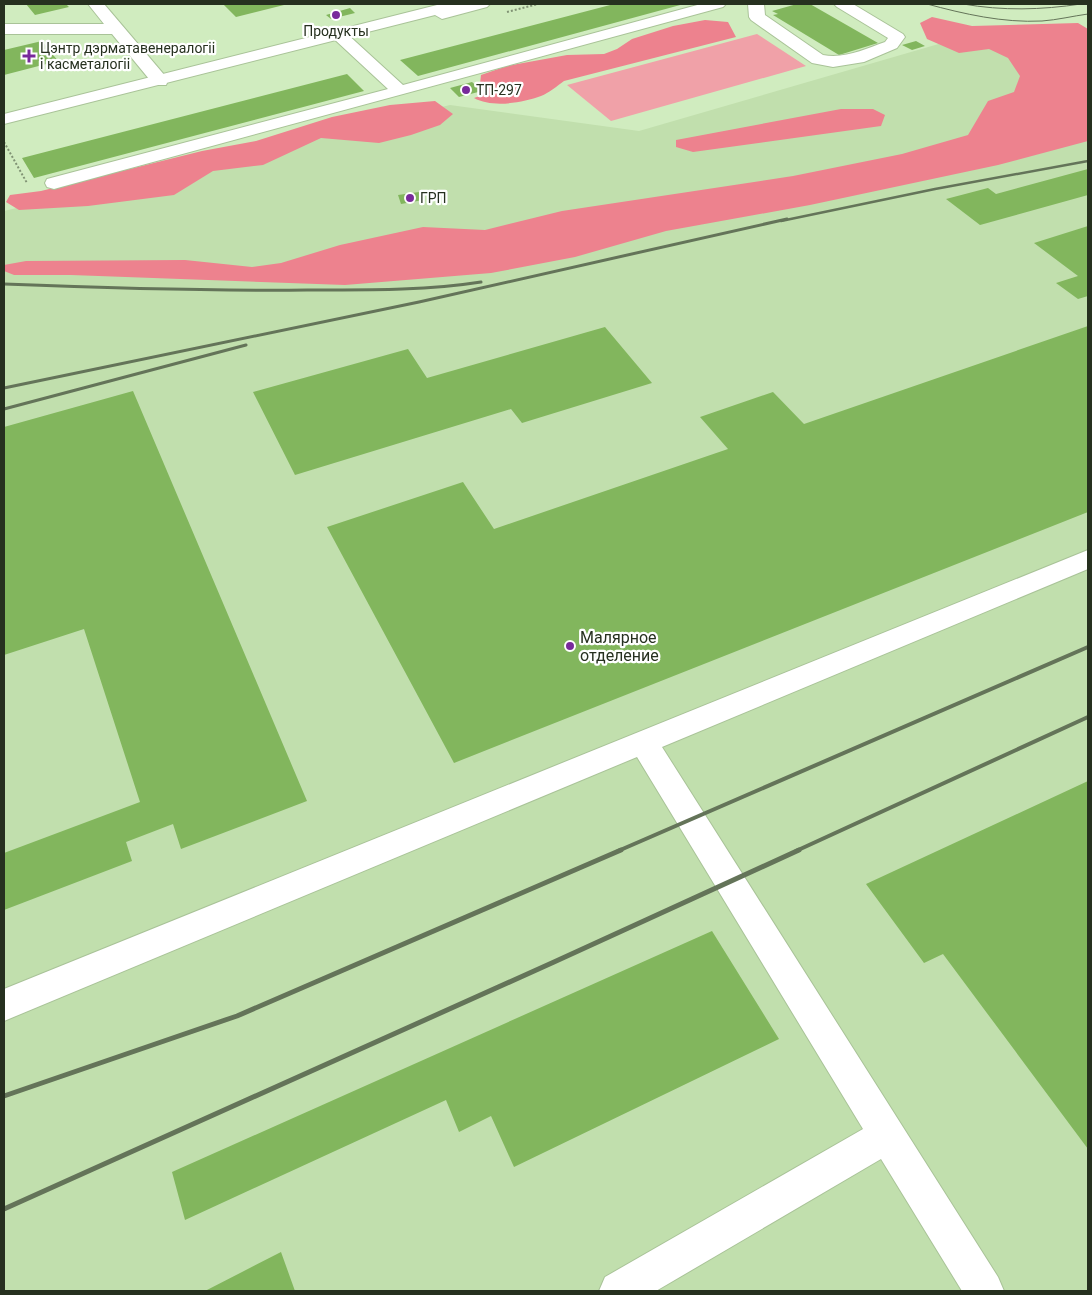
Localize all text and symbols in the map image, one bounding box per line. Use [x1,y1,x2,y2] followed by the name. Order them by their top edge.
[330,9,342,21] marker: Продукты
[303,23,369,39] place label: Продукты
[40,40,215,72] place label: Цэнтр дэрматавенералогіі і касметалогіі
[22,49,36,63] marker: Цэнтр дэрматавенералогіі і касметалогіі
[476,82,522,98] place label: ТП-297
[460,84,472,96] marker: ТП-297
[420,190,447,206] place label: ГРП
[404,192,416,204] marker: ГРП
[580,628,659,665] place label: Малярное отделение
[564,640,576,652] marker: Малярное отделение

